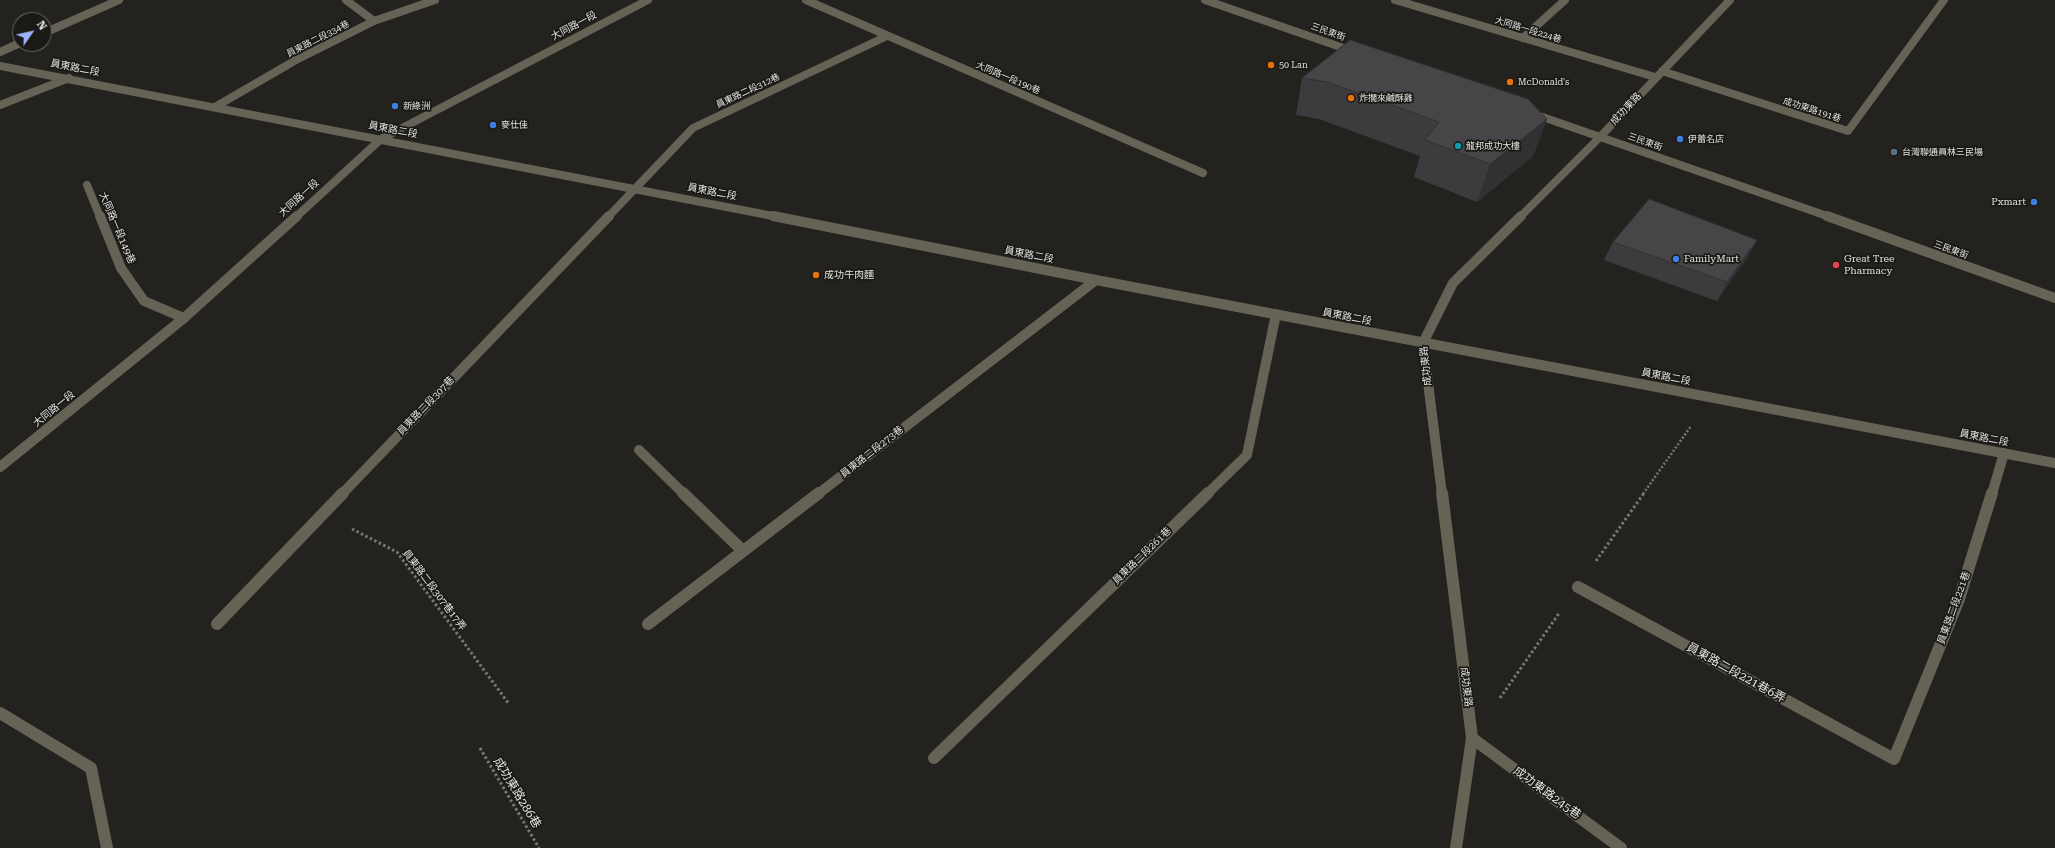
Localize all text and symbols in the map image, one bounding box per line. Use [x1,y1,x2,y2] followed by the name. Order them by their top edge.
[549,9,599,43] street label: 大同路一段
[12,12,52,52] north arrow
[1493,15,1563,45] street label: 大同路一段224巷
[34,18,49,33] text: N
[285,18,351,60] street label: 員東路二段334巷
[1309,21,1347,43] street label: 三民東街
[49,57,101,79] street label: 員東路二段
[974,60,1042,96] street label: 大同路一段190巷
[1266,60,1276,70] marker: 50 Lan
[1279,60,1308,70] place label: 50 Lan
[714,72,782,110] street label: 員東路二段312巷
[1505,77,1515,87] marker: McDonald's
[1518,77,1569,87] place label: McDonald's
[1608,90,1644,128] street label: 成功東路
[1346,93,1356,103] marker: 炸擱來鹹酥雞
[1359,93,1413,103] place label: 炸擱來鹹酥雞
[1782,96,1842,124] street label: 成功東路191巷
[390,101,400,111] marker: 新綠洲
[403,101,430,111] place label: 新綠洲
[367,119,419,141] street label: 員東路二段
[488,120,498,130] marker: 麥仕佳
[501,120,528,130] place label: 麥仕佳
[1626,131,1664,153] street label: 三民東街
[1675,134,1685,144] marker: 伊蕾名店
[1688,134,1724,144] place label: 伊蕾名店
[1453,141,1463,151] marker: 龍邦成功大樓
[1466,141,1520,151] place label: 龍邦成功大樓
[1889,147,1899,157] marker: 台灣聯通員林三民場
[1902,147,1983,157] place label: 台灣聯通員林三民場
[276,177,322,219] street label: 大同路一段
[686,181,738,203] street label: 員東路二段
[96,190,138,266] street label: 大同路一段149巷
[1991,196,2026,208] place label: Pxmart
[2029,197,2039,207] marker: Pxmart
[1932,239,1970,261] street label: 三民東街
[1003,244,1055,266] street label: 員東路二段
[1684,253,1739,265] place label: FamilyMart
[1844,253,1894,276] place label: Great Tree Pharmacy
[1671,254,1681,264] marker: FamilyMart
[1831,260,1841,270] marker: Great Tree Pharmacy
[824,269,874,281] place label: 成功牛肉麵
[811,270,821,280] marker: 成功牛肉麵
[1321,306,1373,328] street label: 員東路二段
[1418,345,1434,387] street label: 成功東路
[1640,366,1692,388] street label: 員東路二段
[395,374,457,438] street label: 員東路二段307巷
[31,389,77,429] street label: 大同路一段
[838,424,906,480] street label: 員東路二段273巷
[1958,427,2010,449] street label: 員東路二段
[1110,525,1174,587] street label: 員東路二段261巷
[400,547,468,633] street label: 員東路二段307巷17弄
[1935,570,1973,646] street label: 員東路二段221巷
[1684,640,1788,706] street label: 員東路二段221巷6弄
[1458,666,1474,708] street label: 成功東路
[490,755,544,831] street label: 成功東路286巷
[1510,764,1584,822] street label: 成功東路245巷

